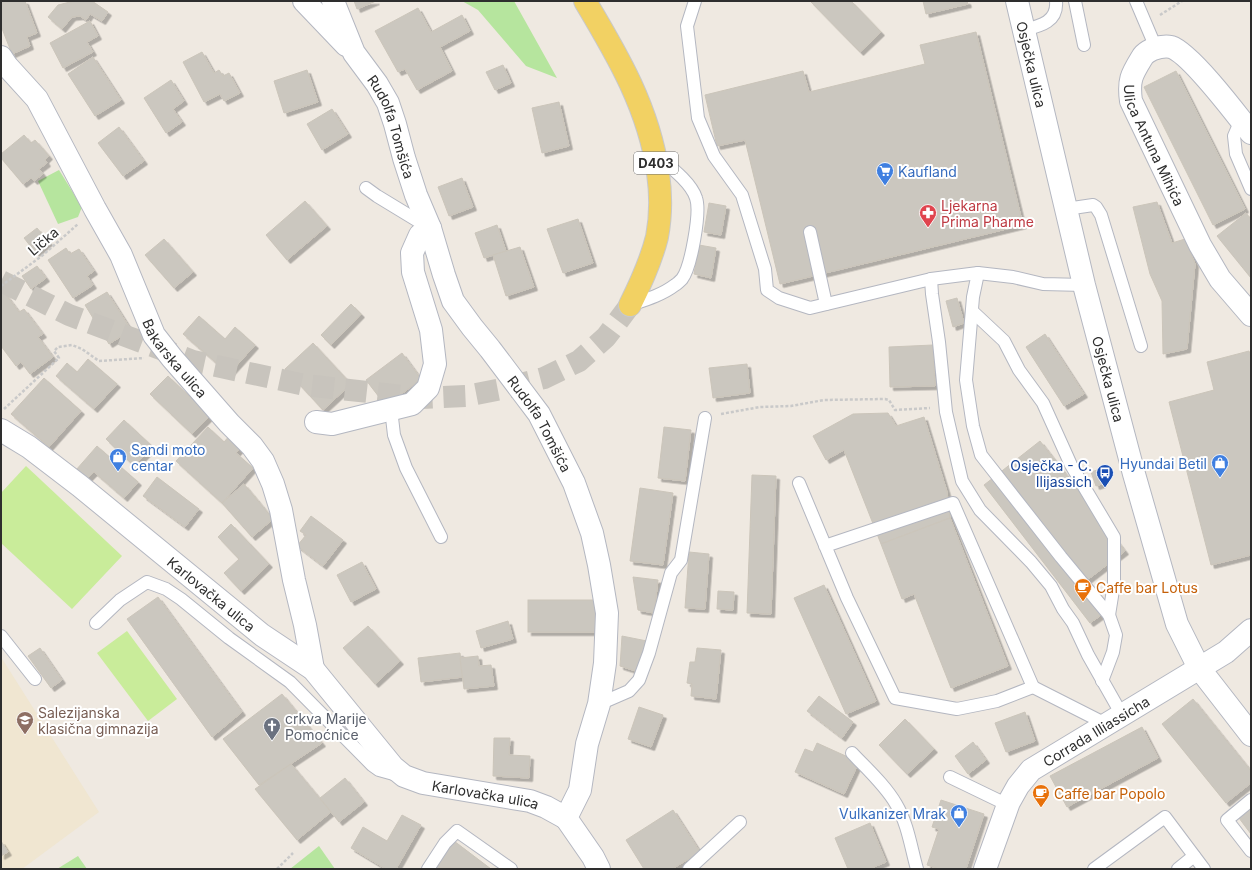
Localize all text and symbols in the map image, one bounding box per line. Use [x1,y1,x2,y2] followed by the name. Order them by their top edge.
[1014,19,1050,109] street label: Osječka ulica
[364,71,419,181] street label: Rudolfa Tomšića
[1121,84,1188,208] street label: Ulica Antuna Mihića
[634,152,678,174] road number: D403
[875,161,895,186] supermarket icon: Kaufland
[898,163,957,180] place label: Kaufland
[941,197,1034,230] place label: Ljekarna Prima Pharme
[918,203,938,228] pharmacy icon: Ljekarna Prima Pharme
[24,223,62,259] street label: Lička
[140,316,211,401] street label: Bakarska ulica
[1089,334,1128,424] street label: Osječka ulica
[504,372,575,475] street label: Rudolfa Tomšića
[131,441,206,474] place label: Sandi moto centar
[108,447,128,472] shop icon: Sandi moto centar
[1210,453,1230,478] shop icon: Hyundai Betil
[1120,455,1207,472] place label: Hyundai Betil
[1010,457,1092,490] place label: Osječka - C. Ilijassich
[1095,463,1115,488] bus stop icon: Osječka - C. Ilijassich
[164,553,259,635] street label: Karlovačka ulica
[1073,577,1093,602] cafe icon: Caffe bar Lotus
[1096,579,1198,596] place label: Caffe bar Lotus
[1039,692,1152,770] street label: Corrada Illiassicha
[38,704,159,737] place label: Salezijanska klasična gimnazija
[15,710,35,735] school or university icon: Salezijanska klasična gimnazija
[285,710,367,743] place label: crkva Marije Pomoćnice
[262,716,282,741] church icon: crkva Marije Pomoćnice
[431,776,542,812] street label: Karlovačka ulica
[1031,783,1051,808] cafe icon: Caffe bar Popolo
[1054,785,1165,802] place label: Caffe bar Popolo
[949,803,969,828] shop icon: Vulkanizer Mrak
[839,805,946,822] place label: Vulkanizer Mrak

